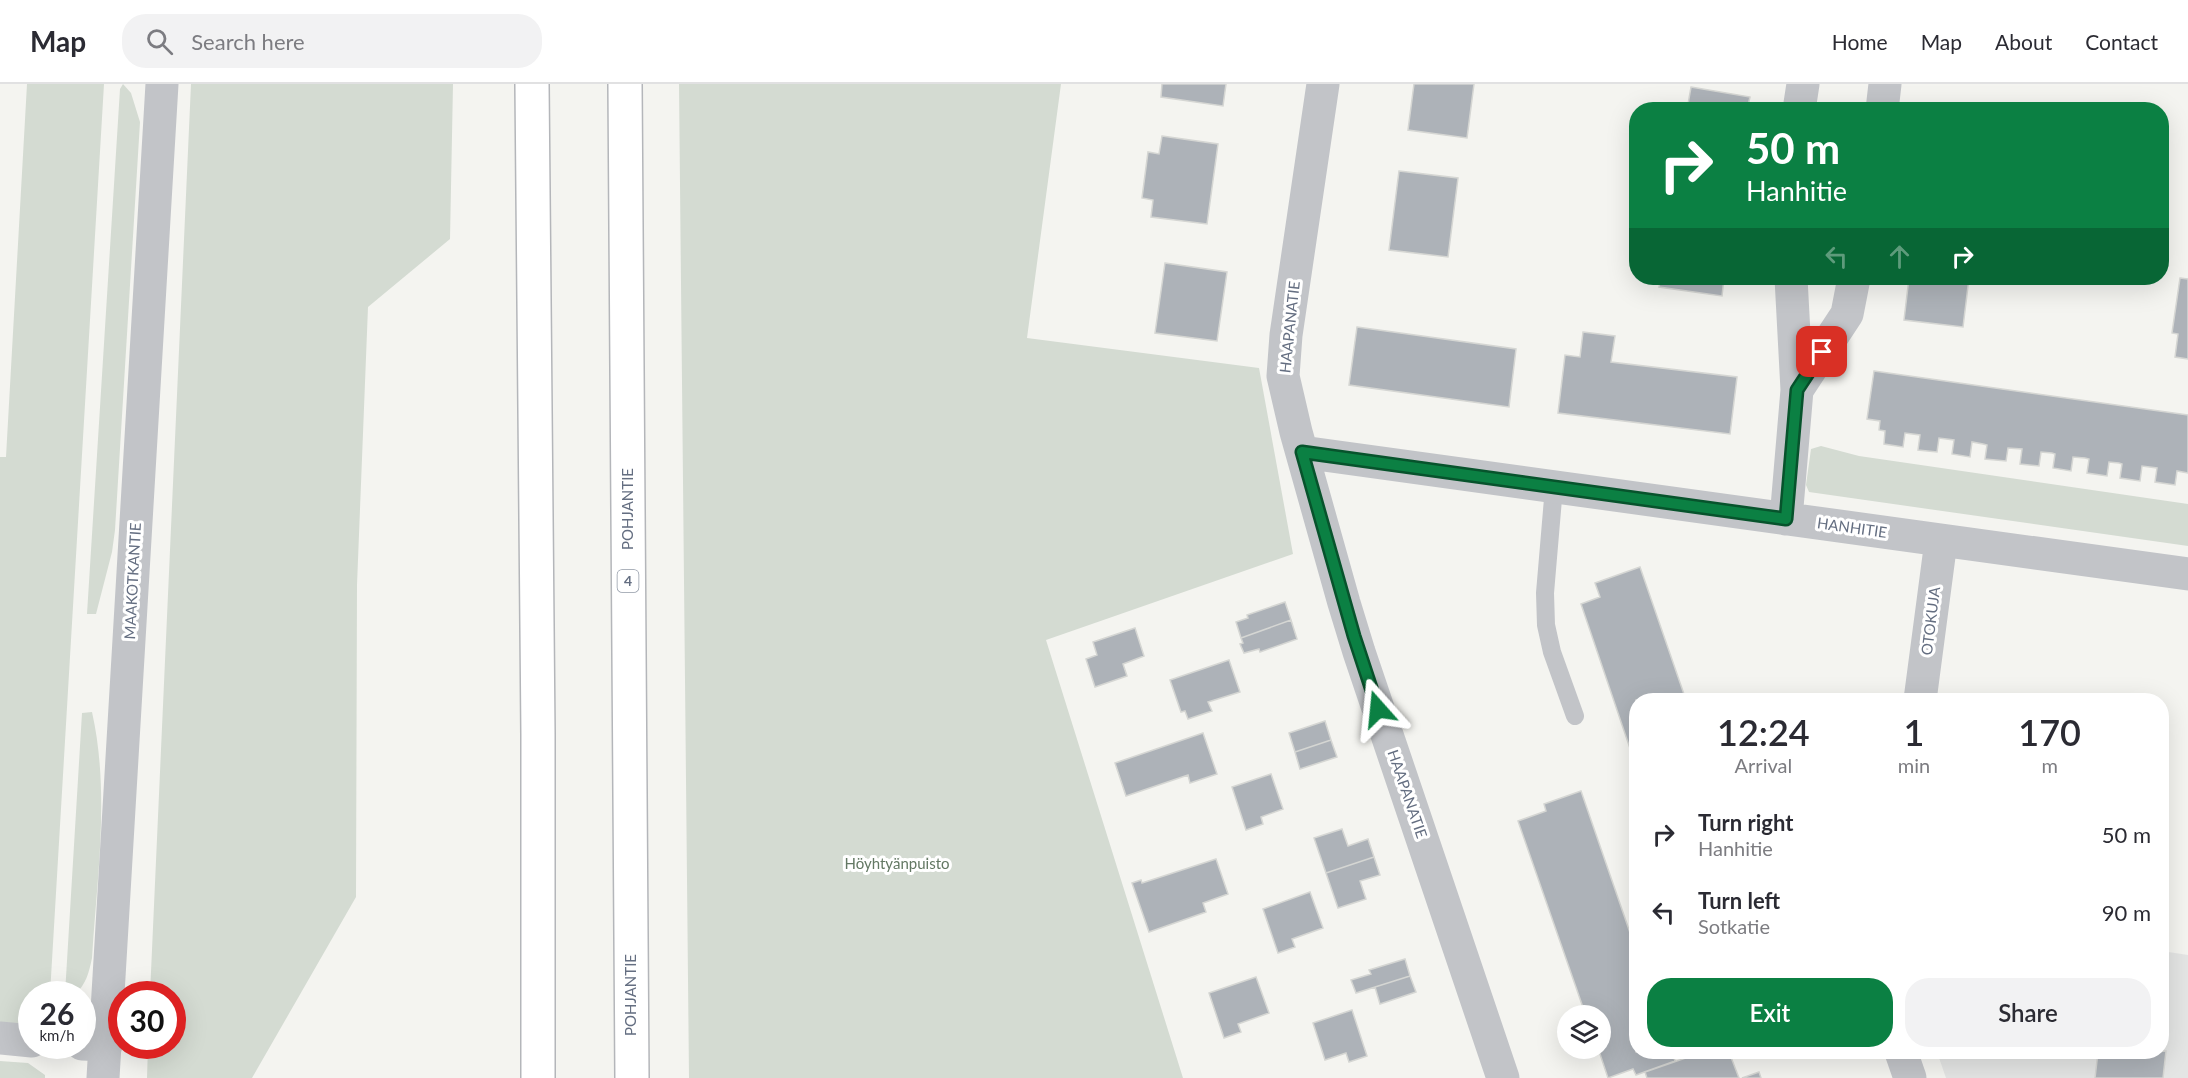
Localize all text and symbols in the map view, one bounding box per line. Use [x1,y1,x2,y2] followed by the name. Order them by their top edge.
[122,14,542,68] search box
[30,24,86,58] text: Map
[143,25,176,58] icon: search
[191,28,305,55] text: Search here
[1832,29,1888,54] text: Home
[1921,29,1962,54] text: Map
[1995,29,2052,54] text: About
[2085,29,2158,54] text: Contact
[1746,123,1840,173] text: 50 m
[1647,126,1725,204] icon: right
[1746,174,1847,207] text: Hanhitie
[1820,240,1853,273] icon: left
[1883,240,1916,273] icon: ahead
[1946,240,1979,273] icon: right
[1275,280,1303,374] street label: HAAPANATIE
[1796,326,1847,377] pin
[1805,335,1838,368] icon: arrive
[618,468,636,550] street label: POHJANTIE
[1816,513,1888,541] street label: HANHITIE
[120,522,144,640] street label: MAAKOTKANTIE
[618,570,638,592] road number: 4
[1917,585,1943,656] street label: OTOKUJA
[1346,677,1410,741] position arrow
[1717,710,1810,754] text: 12:24
[1904,710,1924,754] text: 1
[2018,710,2081,754] text: 170
[1384,747,1432,840] street label: HAAPANATIE
[1735,753,1792,777] text: Arrival
[1898,753,1930,777] text: min
[2041,753,2058,777] text: m
[1698,809,1793,836] text: Turn right
[1647,818,1680,851] icon: right
[2102,821,2151,848] text: 50 m
[1698,836,1773,860] text: Hanhitie
[845,854,949,872] park label: Höyhtyänpuisto
[1698,887,1780,914] text: Turn left
[1647,896,1680,929] icon: left
[2102,899,2151,926] text: 90 m
[1698,914,1770,938] text: Sotkatie
[621,954,639,1036] street label: POHJANTIE
[1647,978,1893,1047] button: Exit
[1905,978,2151,1047] button: Share
[108,981,186,1059] speed limit sign: 30
[40,995,74,1031] text: 26
[1557,1005,1611,1059] map controls
[1557,1005,1611,1059] button: layers
[39,1026,75,1044] text: km/h

